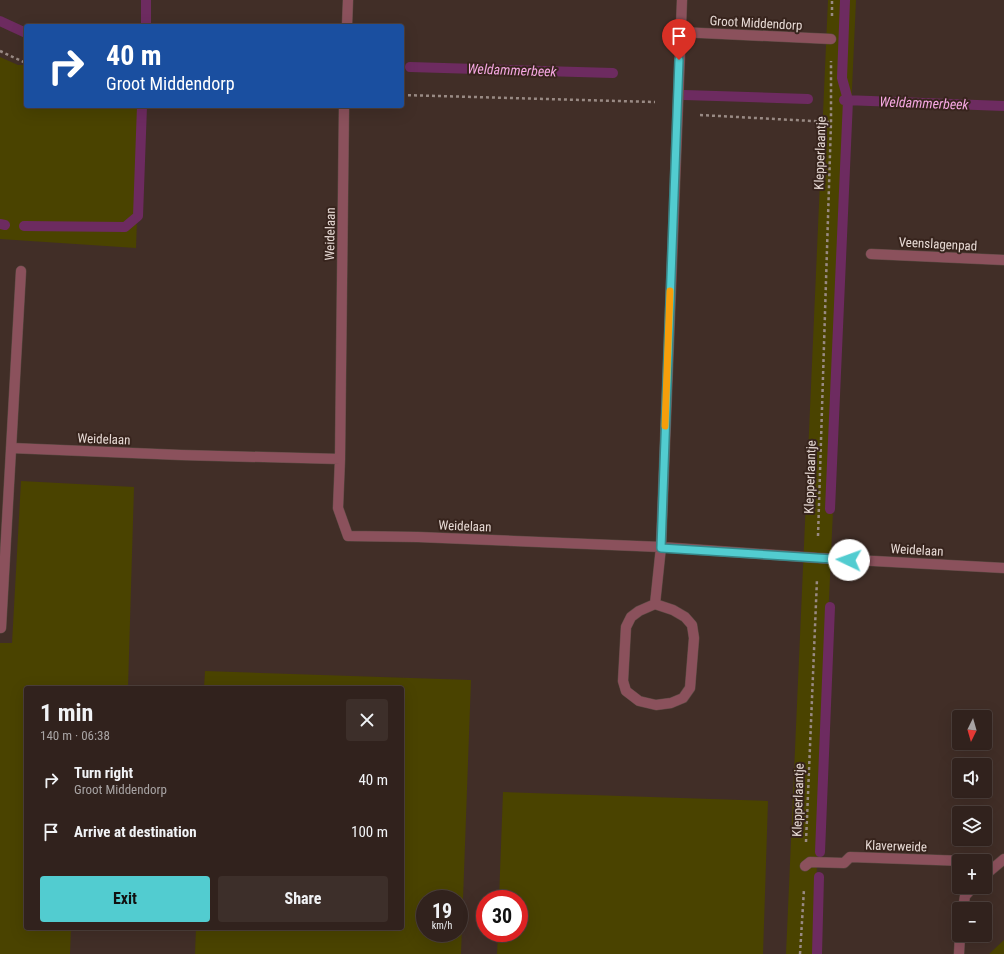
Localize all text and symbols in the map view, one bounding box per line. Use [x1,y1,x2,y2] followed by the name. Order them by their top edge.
[709,13,803,33] street label: Groot Middendorp
[662,19,696,60] pin
[668,25,690,47] icon: arrive
[106,39,162,72] text: 40 m
[40,40,92,92] icon: right
[467,60,558,80] water label: Weldammerbeek
[106,73,235,94] text: Groot Middendorp
[879,93,970,113] water label: Weldammerbeek
[811,116,829,190] street label: Klepperlaantje
[322,207,338,261] street label: Weidelaan
[898,234,978,254] street label: Veenslagenpad
[77,431,131,447] street label: Weidelaan
[801,440,819,514] street label: Klepperlaantje
[438,518,492,534] street label: Weidelaan
[828,539,870,581] position arrow
[890,541,944,559] street label: Weidelaan
[40,699,93,727] text: 1 min
[346,699,388,741] button: close
[952,710,992,750] north arrow
[952,710,992,942] map controls
[40,728,110,743] text: 140 m · 06:38
[952,758,992,798] button: sound
[789,763,807,837] street label: Klepperlaantje
[74,764,133,782] text: Turn right
[40,769,62,791] icon: right
[358,771,388,789] text: 40 m
[74,782,167,797] text: Groot Middendorp
[952,806,992,846] button: layers
[40,821,62,843] icon: arrive
[74,823,197,841] text: Arrive at destination
[351,823,388,841] text: 100 m
[865,837,927,855] street label: Klaverweide
[952,854,992,894] button: +
[40,876,210,922] button: Exit
[218,876,388,922] button: Share
[476,890,528,942] speed limit sign: 30
[432,899,452,923] text: 19
[952,902,992,942] button: −
[432,920,452,931] text: km/h

